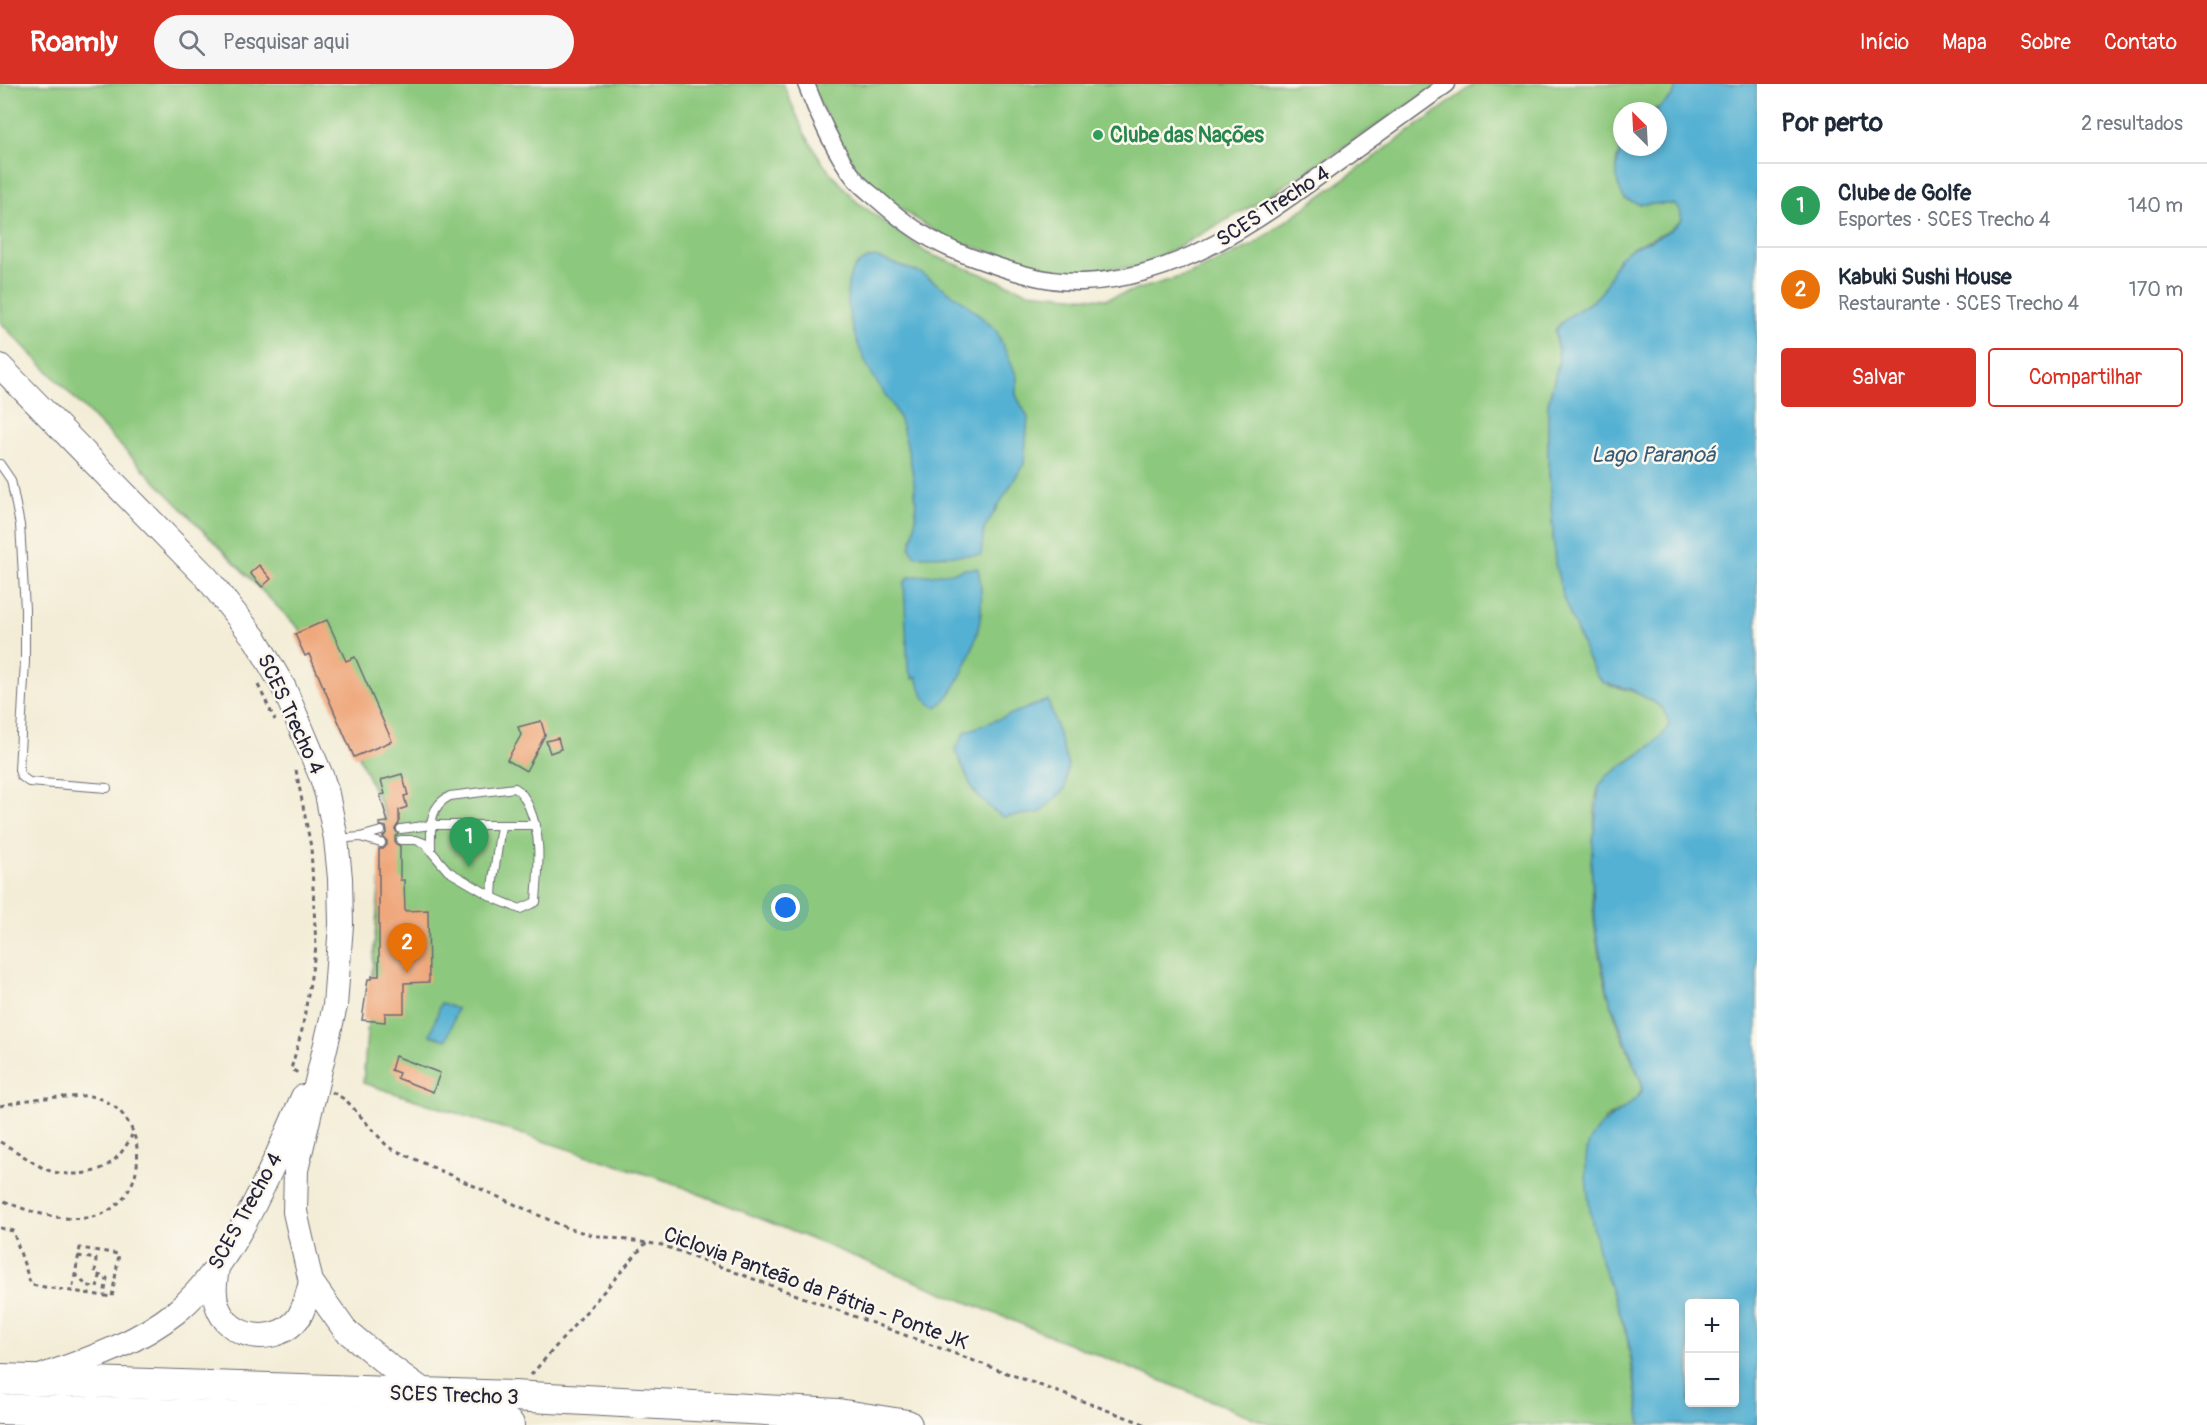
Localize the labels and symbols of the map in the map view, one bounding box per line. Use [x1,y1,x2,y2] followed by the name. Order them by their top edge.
[1613,102,1667,156] north arrow
[1110,122,1264,149] place label: Clube das Nações
[1091,128,1105,142] marker: Clube das Nações
[1211,160,1335,253] street label: SCES Trecho 4
[1591,441,1717,469] water label: Lago Paranoá
[251,650,330,779] street label: SCES Trecho 4
[450,818,488,867] pin: 1
[771,893,800,922] your location
[388,924,426,973] pin: 2
[202,1148,289,1275] street label: SCES Trecho 4
[660,1221,972,1356] street label: Ciclovia Panteão da Pátria - Ponte JK
[389,1380,519,1411] street label: SCES Trecho 3

